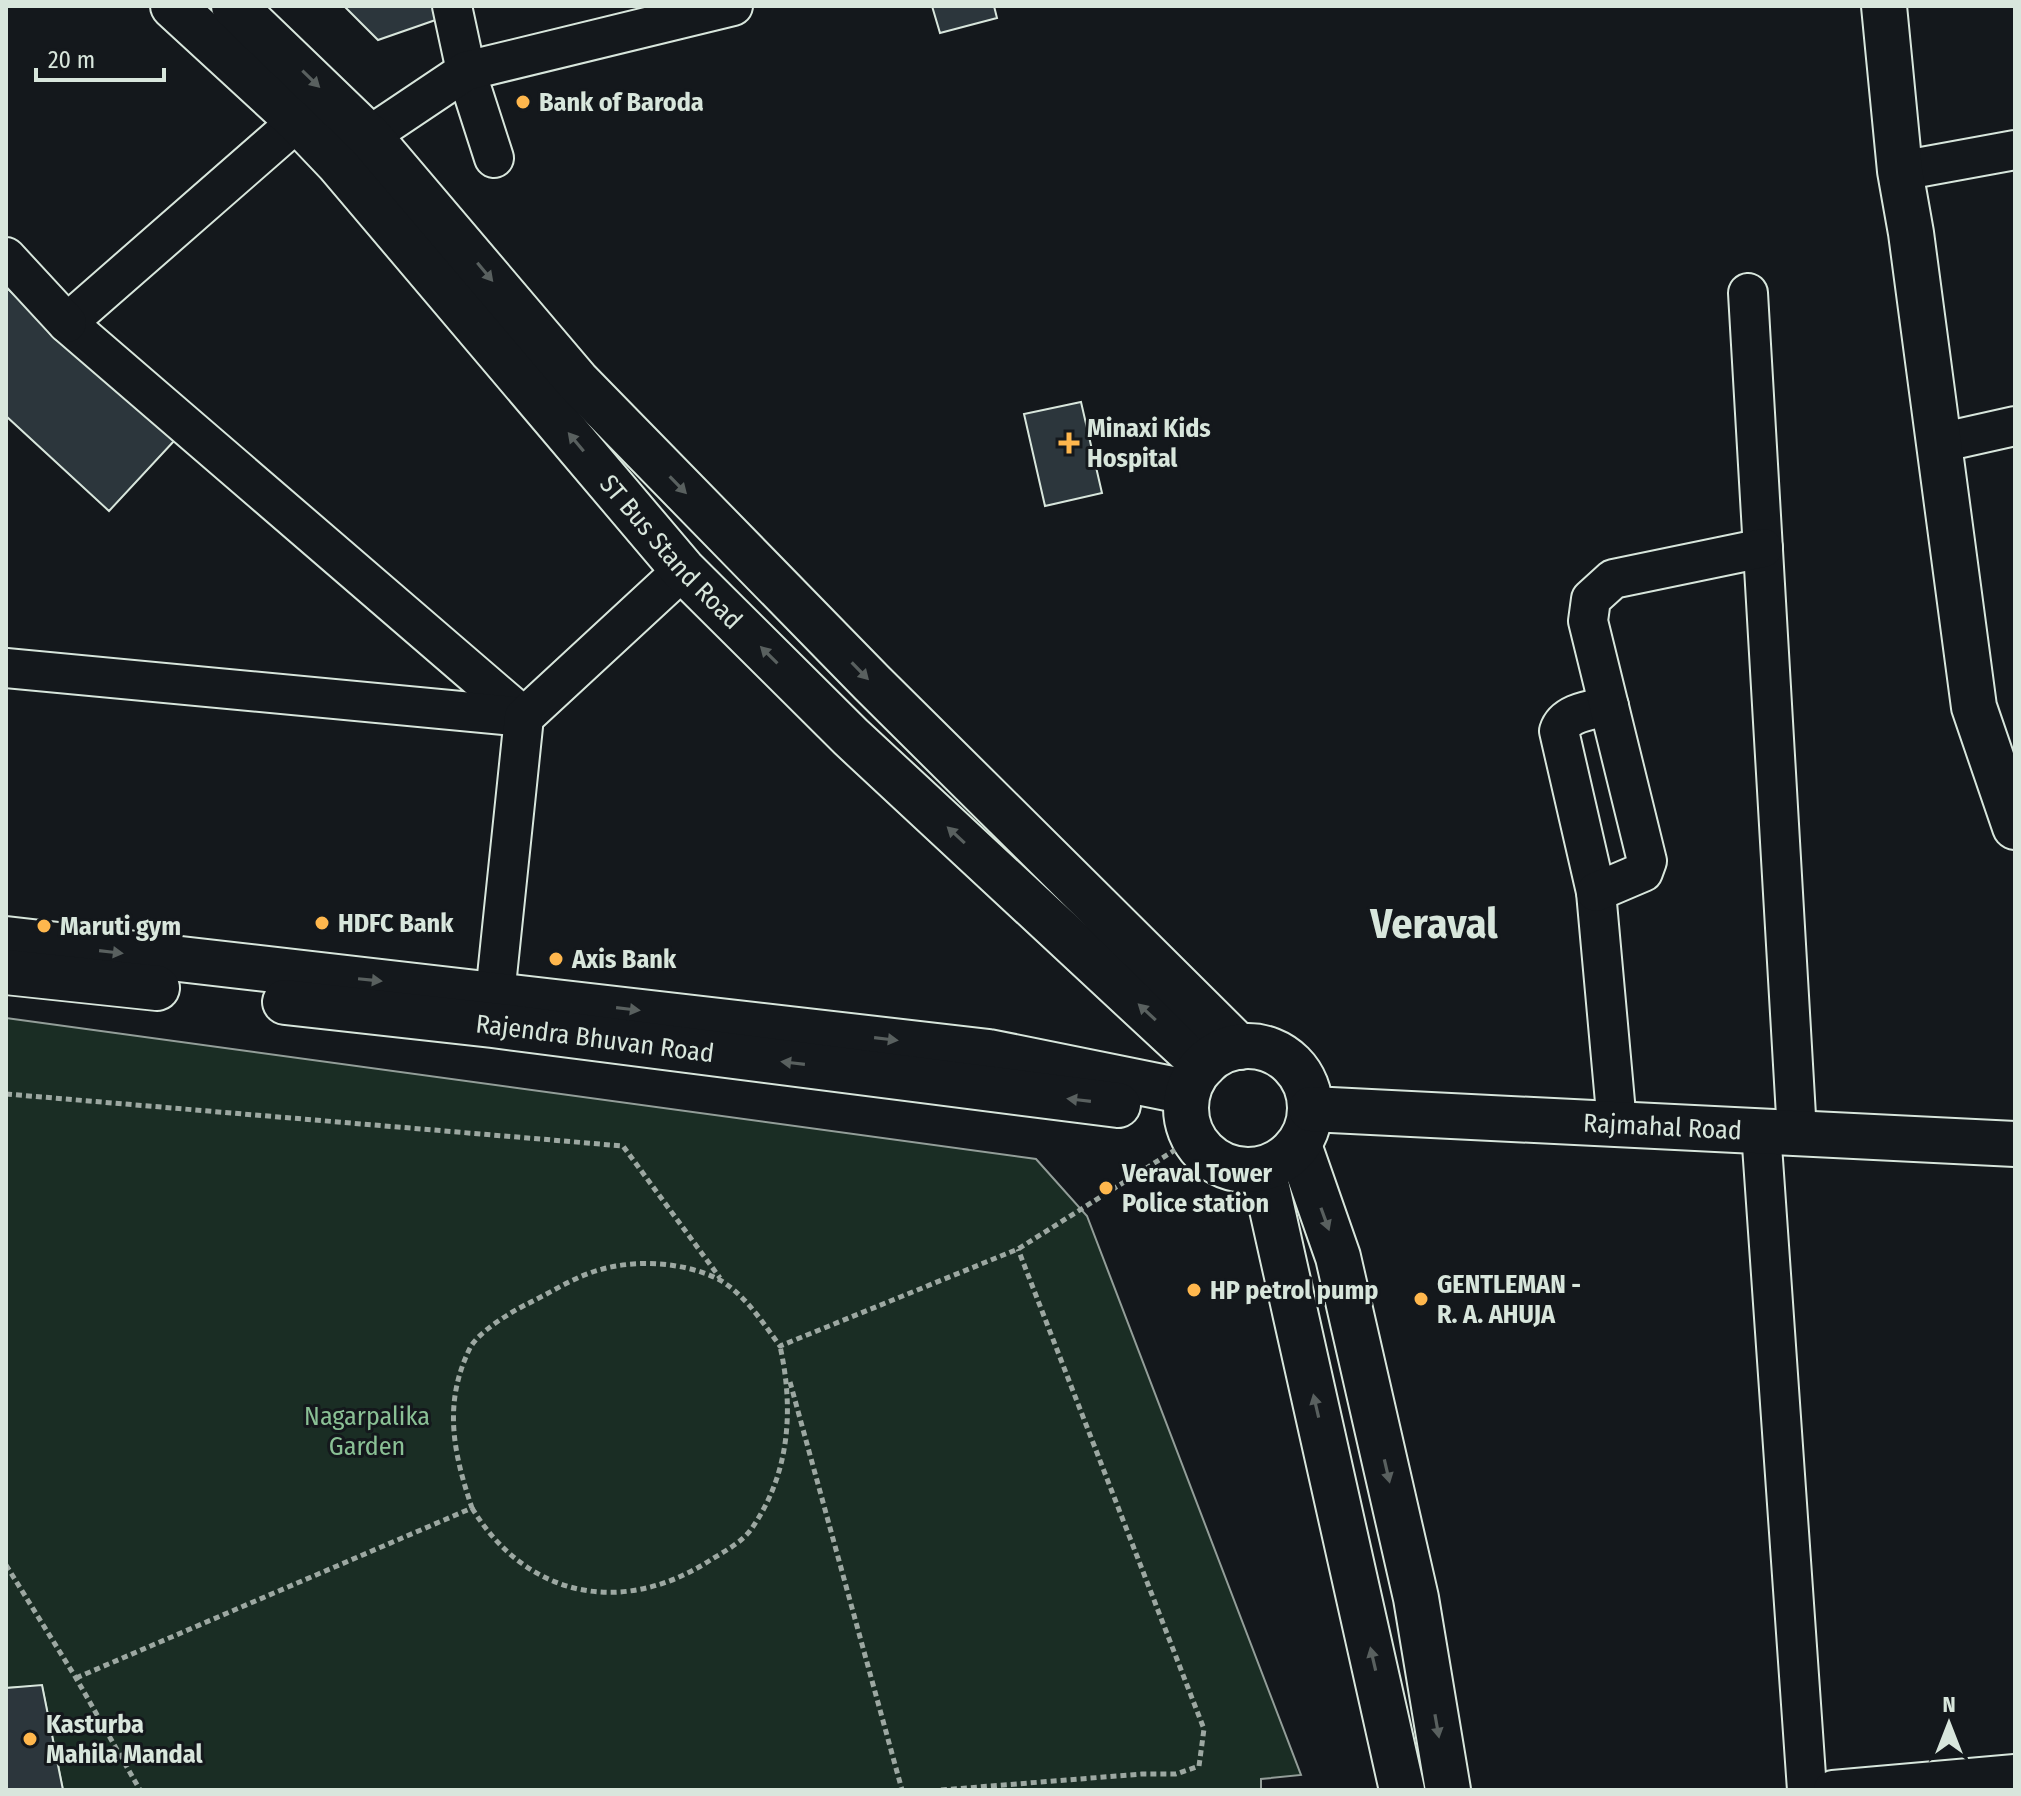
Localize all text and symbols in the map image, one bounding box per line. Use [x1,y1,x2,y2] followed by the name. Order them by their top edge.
[36,32,164,82] scale bar
[48,46,95,74] text: 20 m
[301,70,320,88] one-way arrow
[539,87,704,118] place label: Bank of Baroda
[514,93,532,111] marker: Bank of Baroda
[476,262,493,282] one-way arrow
[1087,413,1211,474] place label: Minaxi Kids Hospital
[568,432,585,452] one-way arrow
[1058,432,1080,454] marker: Minaxi Kids Hospital
[594,468,749,635] street label: ST Bus Stand Road
[669,475,687,494] one-way arrow
[760,646,779,665] one-way arrow
[850,661,869,680] one-way arrow
[947,826,966,844] one-way arrow
[1369,899,1498,949] district label: Veraval
[338,908,454,939] place label: HDFC Bank
[60,911,181,942] place label: Maruti gym
[313,914,331,932] marker: HDFC Bank
[35,917,53,935] marker: Maruti gym
[571,944,677,975] place label: Axis Bank
[99,946,124,959] one-way arrow
[547,950,565,968] marker: Axis Bank
[358,974,383,987] one-way arrow
[616,1003,641,1016] one-way arrow
[1138,1003,1157,1021] one-way arrow
[474,1008,716,1069] street label: Rajendra Bhuvan Road
[874,1033,899,1046] one-way arrow
[780,1057,805,1070] one-way arrow
[1066,1093,1091,1106] one-way arrow
[1582,1107,1743,1146] street label: Rajmahal Road
[1121,1158,1273,1219] place label: Veraval Tower Police station
[1097,1179,1115,1197] marker: Veraval Tower Police station
[1319,1207,1332,1231] one-way arrow
[1437,1269,1581,1330] place label: GENTLEMAN - R. A. AHUJA
[1210,1275,1378,1306] place label: HP petrol pump
[1185,1281,1203,1299] marker: HP petrol pump
[1412,1290,1430,1308] marker: GENTLEMAN - R. A. AHUJA
[1309,1393,1322,1418] one-way arrow
[304,1401,430,1462] park label: Nagarpalika Garden
[1381,1459,1394,1484] one-way arrow
[1366,1647,1379,1672] one-way arrow
[1909,1684,1989,1764] north arrow
[1942,1691,1956,1718] text: N
[46,1709,203,1770] place label: Kasturba Mahila Mandal
[1432,1714,1444,1739] one-way arrow
[21,1730,39,1748] marker: Kasturba Mahila Mandal

